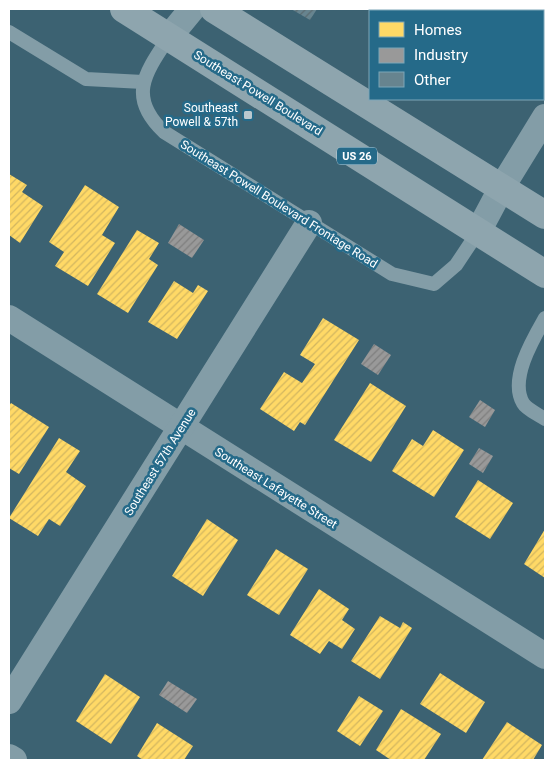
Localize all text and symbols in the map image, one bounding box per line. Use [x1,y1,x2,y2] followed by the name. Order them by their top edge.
[369,10,544,100] legend
[414,21,462,39] text: Homes
[414,46,468,64] text: Industry
[191,48,325,138] street label: Southeast Powell Boulevard
[414,71,451,89] text: Other
[165,101,238,129] place label: Southeast Powell & 57th
[242,109,254,121] marker: Southeast Powell & 57th
[178,137,380,271] street label: Southeast Powell Boulevard Frontage Road
[337,148,377,164] road number: US 26
[121,406,199,518] street label: Southeast 57th Avenue
[212,445,340,531] street label: Southeast Lafayette Street

